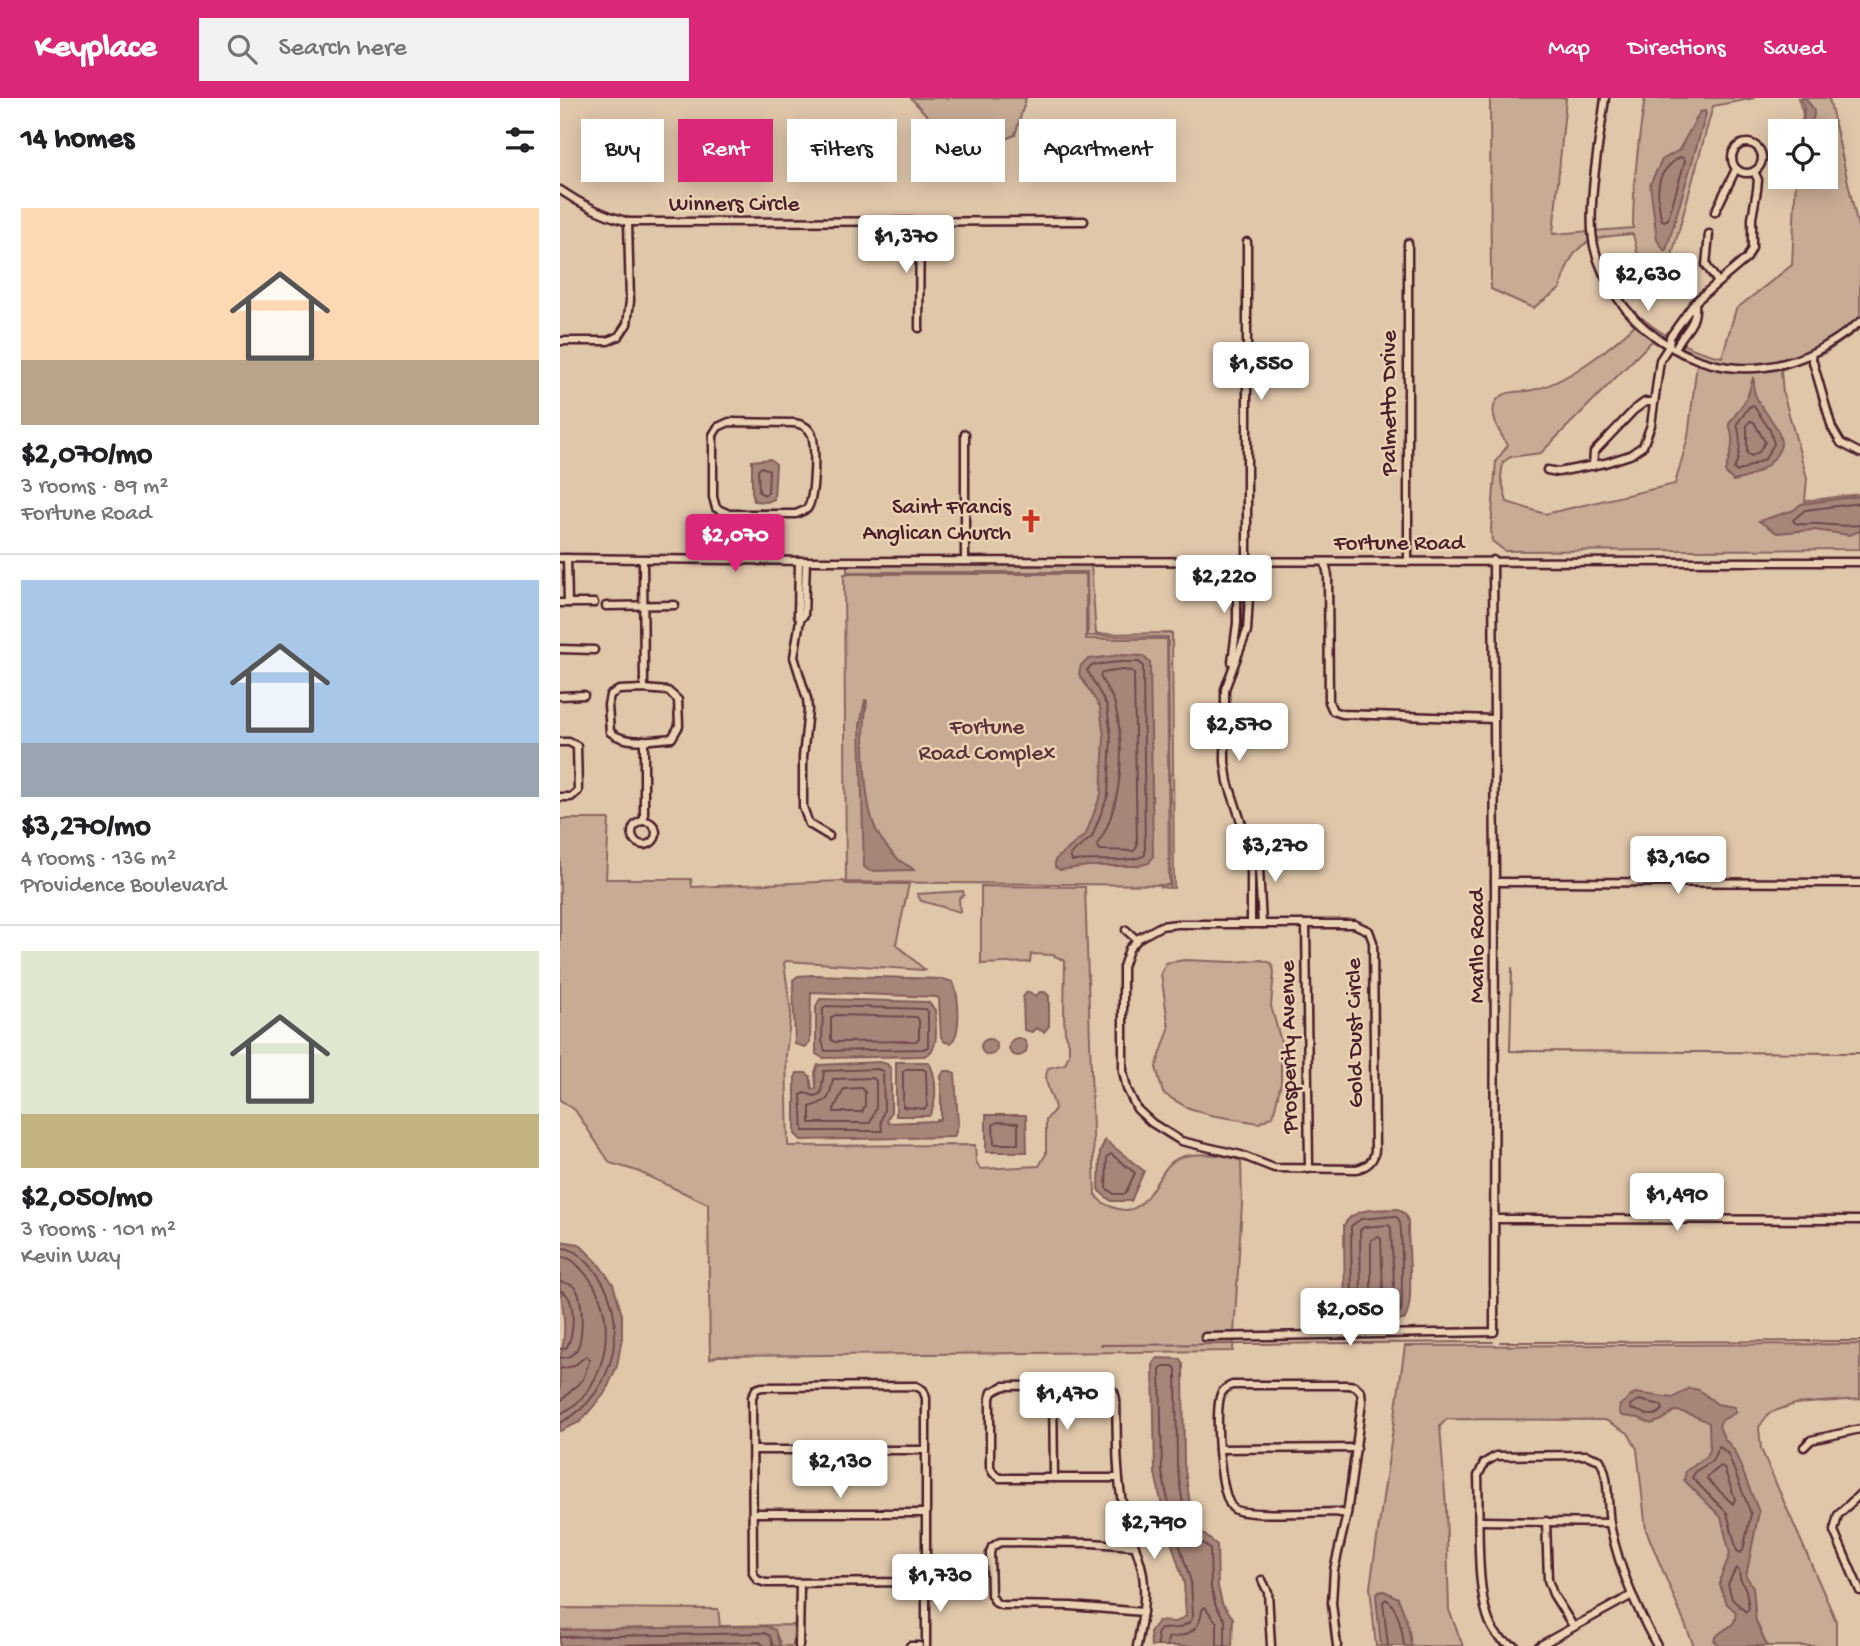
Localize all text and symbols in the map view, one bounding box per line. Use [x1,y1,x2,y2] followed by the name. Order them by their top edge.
[199,18,689,81] search box
[35,30,157,68] text: Keyplace
[223,30,261,68] icon: search
[279,34,407,65] text: Search here
[1548,35,1590,64] text: Map
[1628,35,1726,64] text: Directions
[1764,35,1825,64] text: Saved
[581,119,664,182] chip: Buy
[678,119,773,182] chip: Rent
[787,119,897,182] chip: Filters
[911,119,1005,182] chip: New
[1019,119,1176,182] chip: Apartment
[1768,119,1838,189] map controls
[1768,119,1838,189] button: locate
[501,121,539,159] icon: filters
[21,123,134,158] text: 14 homes
[669,192,800,219] street label: Winners Circle
[849,216,963,275] pin: $1,370
[874,224,938,251] text: $1,370
[217,253,343,379] icon: home
[1591,254,1705,313] pin: $2,630
[1615,262,1681,289] text: $2,630
[1377,329,1404,477] street label: Palmetto Drive
[1204,342,1318,402] pin: $1,550
[1229,351,1293,378] text: $1,550
[21,439,152,474] text: $2,070/mo
[21,474,168,501] text: 3 rooms · 89 m²
[862,495,1012,548] place label: Saint Francis Anglican Church
[21,501,152,528] text: Fortune Road
[1017,507,1045,535] church icon: Saint Francis Anglican Church
[678,514,792,574] pin: $2,070
[702,523,768,550] text: $2,070
[1333,531,1466,558] street label: Fortune Road
[1167,556,1281,615] pin: $2,220
[1192,564,1256,591] text: $2,220
[217,625,343,751] icon: home
[1182,704,1296,763] pin: $2,570
[1206,712,1272,739] text: $2,570
[919,715,1055,768] park label: Fortune Road Complex
[21,811,151,846] text: $3,270/mo
[1218,824,1332,884] pin: $3,270
[1242,833,1308,860] text: $3,270
[1621,836,1735,896] pin: $3,160
[1646,845,1710,872] text: $3,160
[21,846,176,873] text: 4 rooms · 136 m²
[21,873,226,900] text: Providence Boulevard
[1465,887,1492,1003] street label: Marllo Road
[1341,957,1371,1108] street label: Gold Dust Circle
[1275,959,1305,1135] street label: Prosperity Avenue
[217,996,343,1122] icon: home
[1620,1174,1734,1233] pin: $1,490
[21,1182,153,1217] text: $2,050/mo
[1646,1182,1708,1209] text: $1,490
[21,1217,176,1244] text: 3 rooms · 101 m²
[21,1244,121,1271] text: Kevin Way
[1293,1288,1407,1348] pin: $2,050
[1316,1297,1384,1324] text: $2,050
[1010,1372,1124,1432] pin: $1,470
[1036,1381,1098,1408] text: $1,470
[783,1440,897,1500] pin: $2,130
[808,1449,872,1476] text: $2,130
[1097,1502,1211,1561] pin: $2,790
[1121,1510,1187,1537] text: $2,790
[883,1554,997,1614] pin: $1,730
[908,1563,972,1590] text: $1,730

